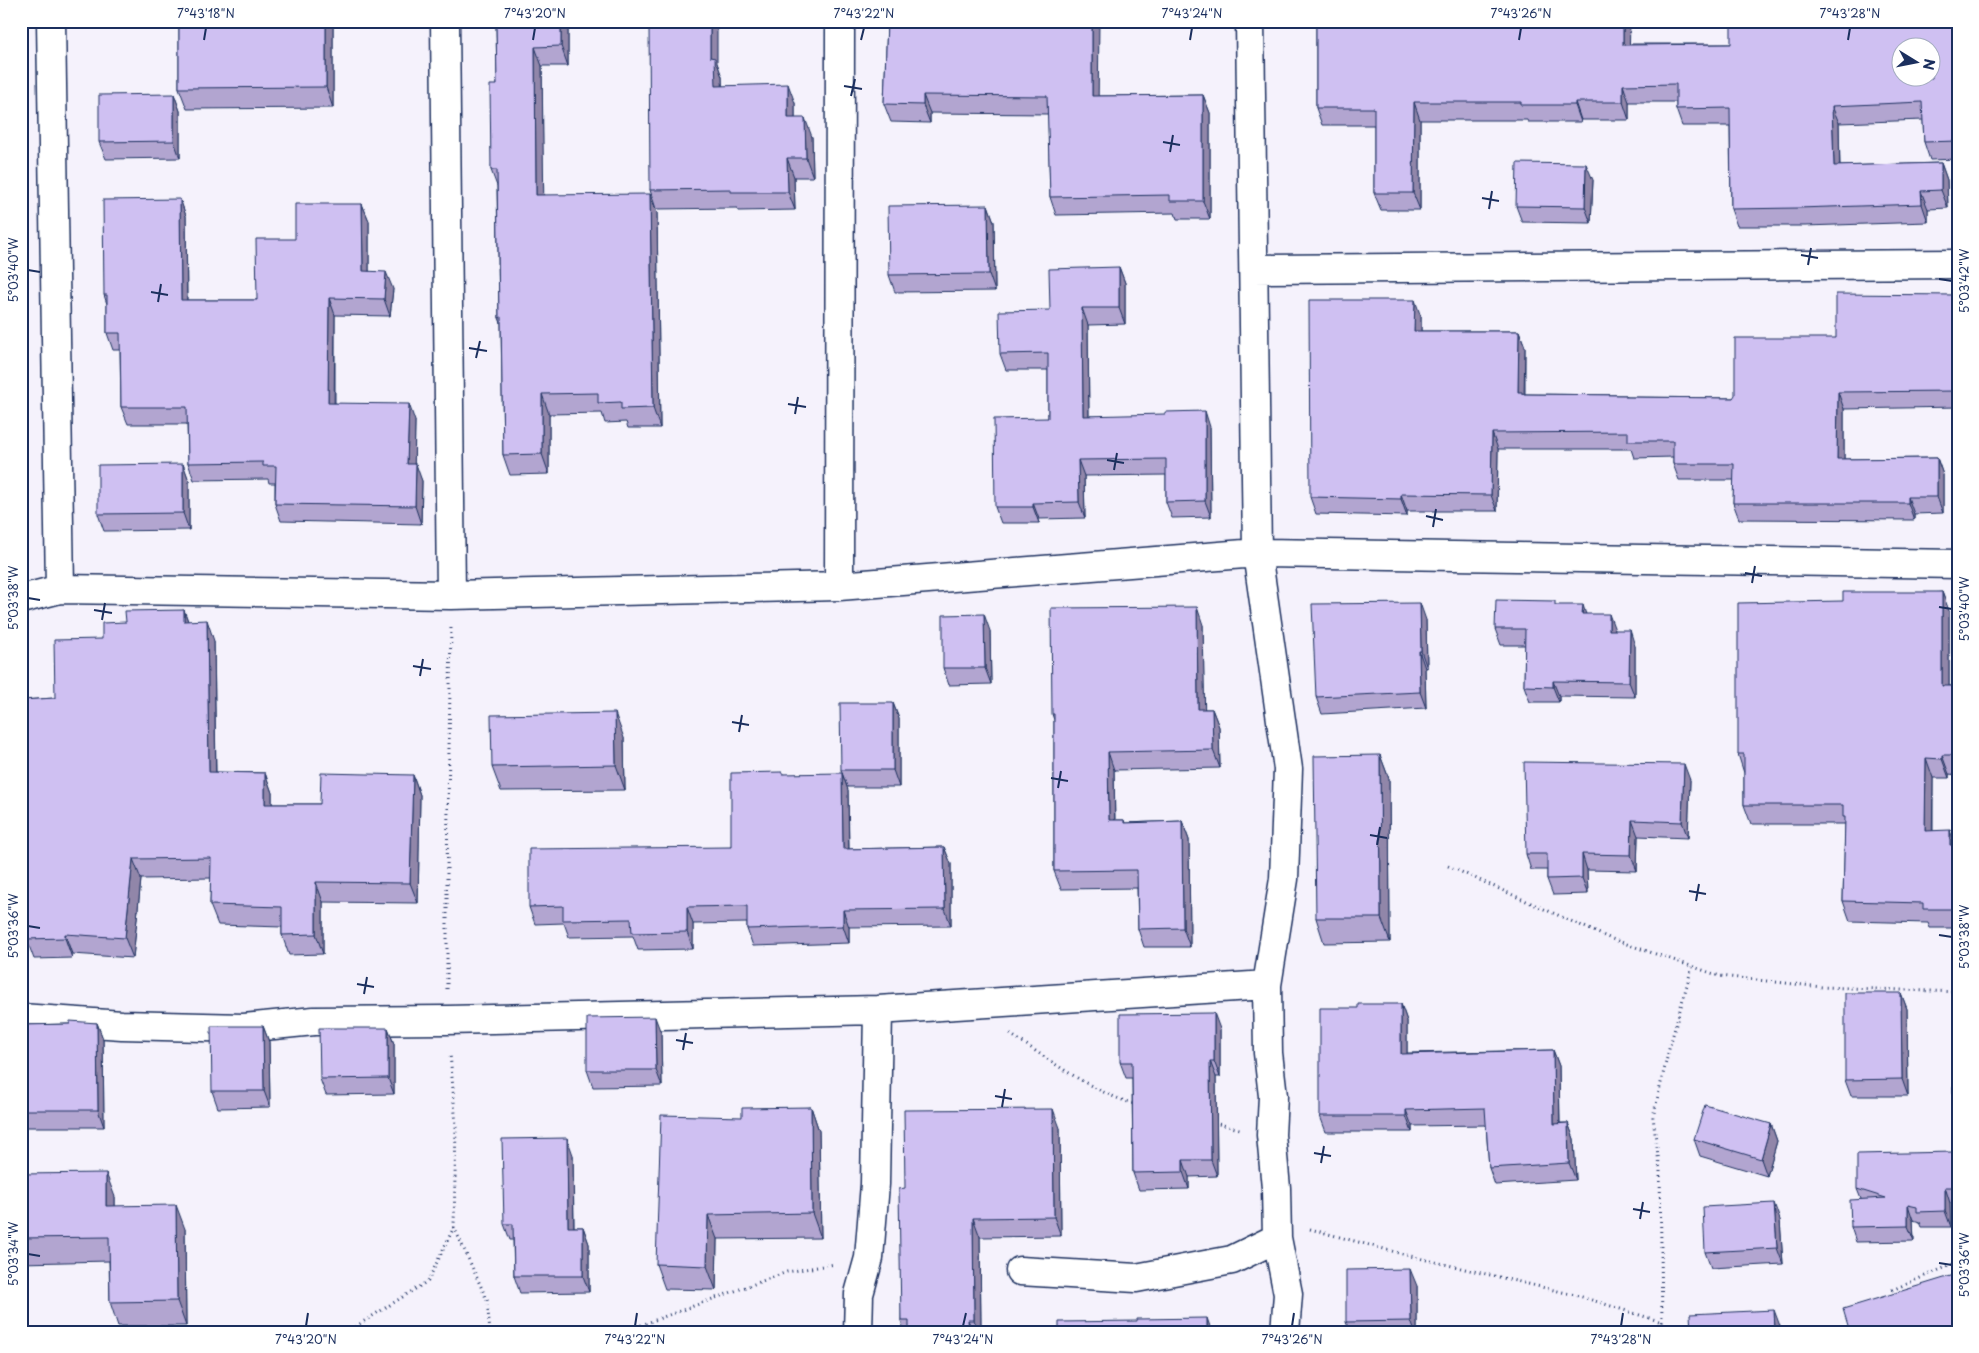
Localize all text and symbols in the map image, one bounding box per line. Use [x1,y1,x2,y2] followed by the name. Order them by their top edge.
[177,4,235,22] text: 7°43'18"N
[504,4,566,22] text: 7°43'20"N
[834,4,894,22] text: 7°43'22"N
[1162,4,1222,22] text: 7°43'24"N
[1490,4,1552,22] text: 7°43'26"N
[1820,4,1880,22] text: 7°43'28"N
[1892,38,1942,88] north arrow
[1918,57,1941,72] text: N
[4,237,22,303] text: 5°03'40"W
[1955,248,1973,313] text: 5°03'42"W
[4,565,22,630] text: 5°03'38"W
[1955,576,1973,642] text: 5°03'40"W
[4,893,22,959] text: 5°03'36"W
[1955,904,1973,969] text: 5°03'38"W
[4,1221,22,1286] text: 5°03'34"W
[1955,1232,1973,1298] text: 5°03'36"W
[275,1330,337,1348] text: 7°43'20"N
[605,1330,665,1348] text: 7°43'22"N
[933,1330,993,1348] text: 7°43'24"N
[1261,1330,1323,1348] text: 7°43'26"N
[1591,1330,1651,1348] text: 7°43'28"N

